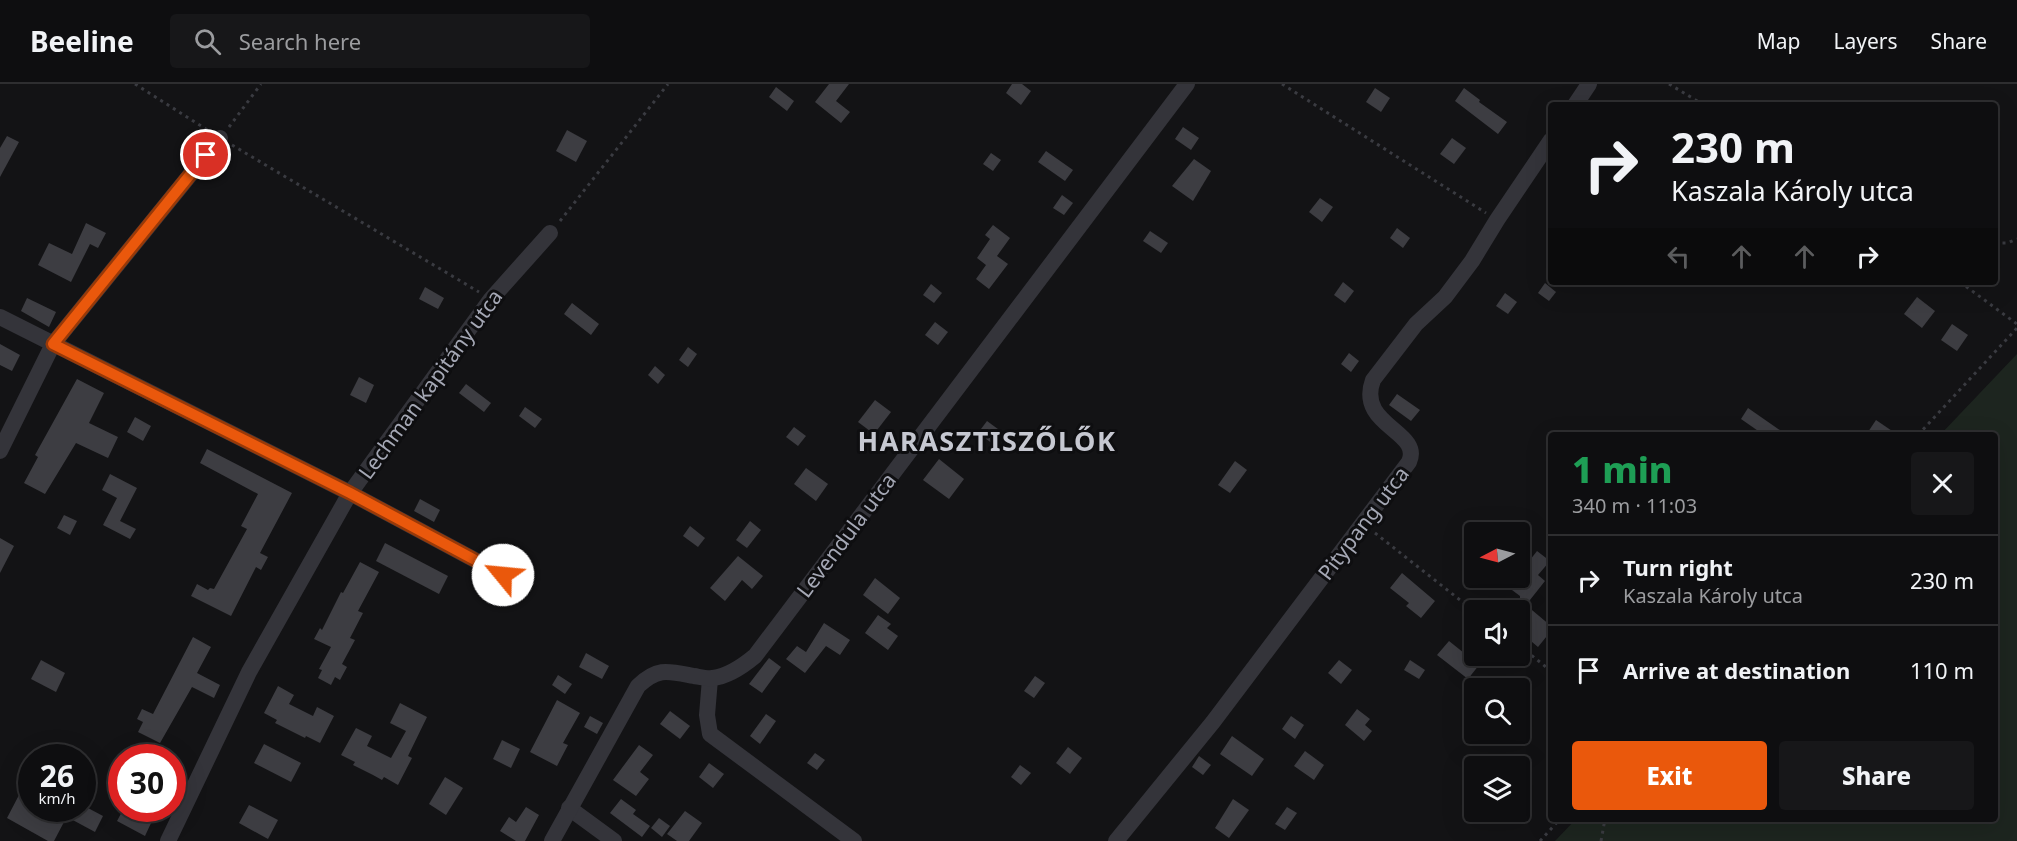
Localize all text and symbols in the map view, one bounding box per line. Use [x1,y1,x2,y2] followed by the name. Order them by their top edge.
[170,14,590,68] search box
[30,22,134,60] text: Beeline
[191,25,224,58] icon: search
[239,26,361,56] text: Search here
[1757,27,1801,55] text: Map
[1834,27,1898,55] text: Layers
[1931,27,1987,55] text: Share
[1671,118,1795,175] text: 230 m
[1572,126,1650,204] icon: right
[180,129,231,180] pin
[189,138,222,171] icon: arrive
[1671,172,1914,209] text: Kaszala Károly utca
[1662,240,1695,273] icon: left
[1725,240,1758,273] icon: ahead
[1788,240,1821,273] icon: ahead
[1851,240,1884,273] icon: right
[352,284,508,484] street label: Lechman kapitány utca
[858,422,1116,459] district label: HARASZTISZŐLŐK
[1572,445,1673,494] text: 1 min
[1911,452,1974,515] button: close
[1311,461,1415,585] street label: Pitypang utca
[790,467,902,603] street label: Levendula utca
[1572,492,1697,519] text: 340 m · 11:03
[1464,522,1530,588] north arrow
[1464,522,1530,822] map controls
[471,543,535,607] position arrow
[1623,552,1733,582] text: Turn right
[1572,564,1605,597] icon: right
[1910,565,1974,595] text: 230 m
[1623,582,1803,609] text: Kaszala Károly utca
[1464,600,1530,666] button: sound
[1572,654,1605,687] icon: arrive
[1623,655,1850,685] text: Arrive at destination
[1910,655,1974,685] text: 110 m
[1464,678,1530,744] button: search
[1572,741,1767,810] button: Exit
[1779,741,1974,810] button: Share
[108,744,186,822] speed limit sign: 30
[40,755,74,796] text: 26
[1464,756,1530,822] button: layers
[39,788,75,808] text: km/h

